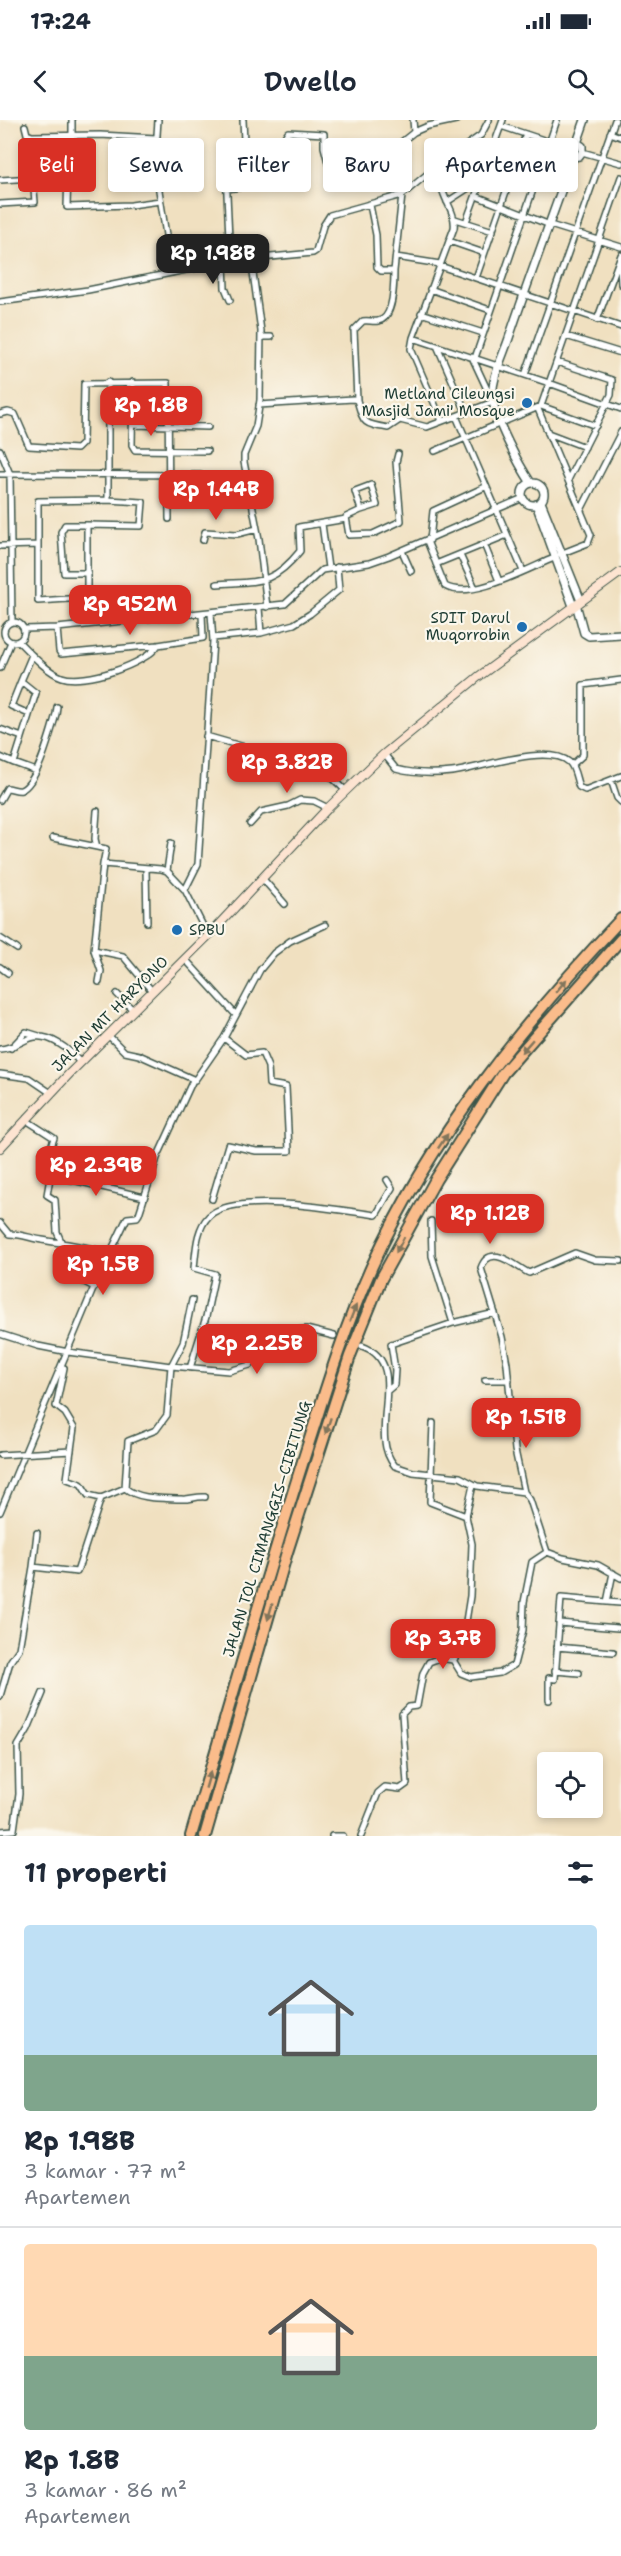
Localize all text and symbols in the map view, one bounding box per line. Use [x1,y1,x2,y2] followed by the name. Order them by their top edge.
[30,7,91,36] text: 17:24
[264,63,357,100] text: Dwello
[24,65,57,98] icon: back
[564,65,597,98] icon: search
[18,138,96,192] chip: Beli
[108,138,204,192] chip: Sewa
[216,138,311,192] chip: Filter
[323,138,412,192] chip: Baru
[424,138,578,192] chip: Apartemen
[151,234,275,285] pin: Rp 1.98B
[170,240,256,266] text: Rp 1.98B
[362,384,515,421] place label: Metland Cileungsi Masjid Jami' Mosque
[96,386,206,437] pin: Rp 1.8B
[114,392,188,418] text: Rp 1.8B
[520,396,534,410] marker: Metland Cileungsi Masjid Jami' Mosque
[154,470,278,521] pin: Rp 1.44B
[173,476,259,502] text: Rp 1.44B
[75,585,185,636] pin: Rp 952M
[83,591,177,617] text: Rp 952M
[426,608,510,645] place label: SDIT Darul Muqorrobin
[515,620,529,634] marker: SDIT Darul Muqorrobin
[225,743,349,794] pin: Rp 3.82B
[241,749,333,775] text: Rp 3.82B
[189,920,225,940] place label: SPBU
[170,923,184,937] marker: SPBU
[48,952,172,1076] street label: JALAN MT HARYONO
[554,979,567,994] one-way arrow
[520,1038,533,1054] one-way arrow
[437,1133,449,1149] one-way arrow
[34,1146,158,1197] pin: Rp 2.39B
[50,1152,142,1178] text: Rp 2.39B
[428,1194,552,1245] pin: Rp 1.12B
[450,1200,530,1226] text: Rp 1.12B
[395,1237,405,1254] one-way arrow
[48,1245,158,1296] pin: Rp 1.5B
[67,1251,139,1277] text: Rp 1.5B
[349,1304,358,1322] one-way arrow
[195,1324,319,1375] pin: Rp 2.25B
[211,1330,303,1356] text: Rp 2.25B
[218,1398,316,1660] street label: JALAN TOL CIMANGGIS–CIBITUNG
[464,1398,588,1449] pin: Rp 1.51B
[486,1404,566,1430] text: Rp 1.51B
[322,1417,332,1435] one-way arrow
[265,1603,274,1621] one-way arrow
[388,1619,498,1670] pin: Rp 3.7B
[404,1625,482,1651] text: Rp 3.7B
[537,1752,603,1818] map controls
[537,1752,603,1818] button: locate
[204,1771,213,1789] one-way arrow
[24,1855,167,1890] text: 11 properti
[564,1856,597,1889] icon: filters
[257,1964,365,2072] icon: home
[24,2123,135,2158] text: Rp 1.98B
[24,2158,186,2184] text: 3 kamar · 77 m²
[24,2184,131,2210] text: Apartemen
[257,2283,365,2391] icon: home
[24,2442,120,2477] text: Rp 1.8B
[24,2477,187,2503] text: 3 kamar · 86 m²
[24,2503,131,2529] text: Apartemen

